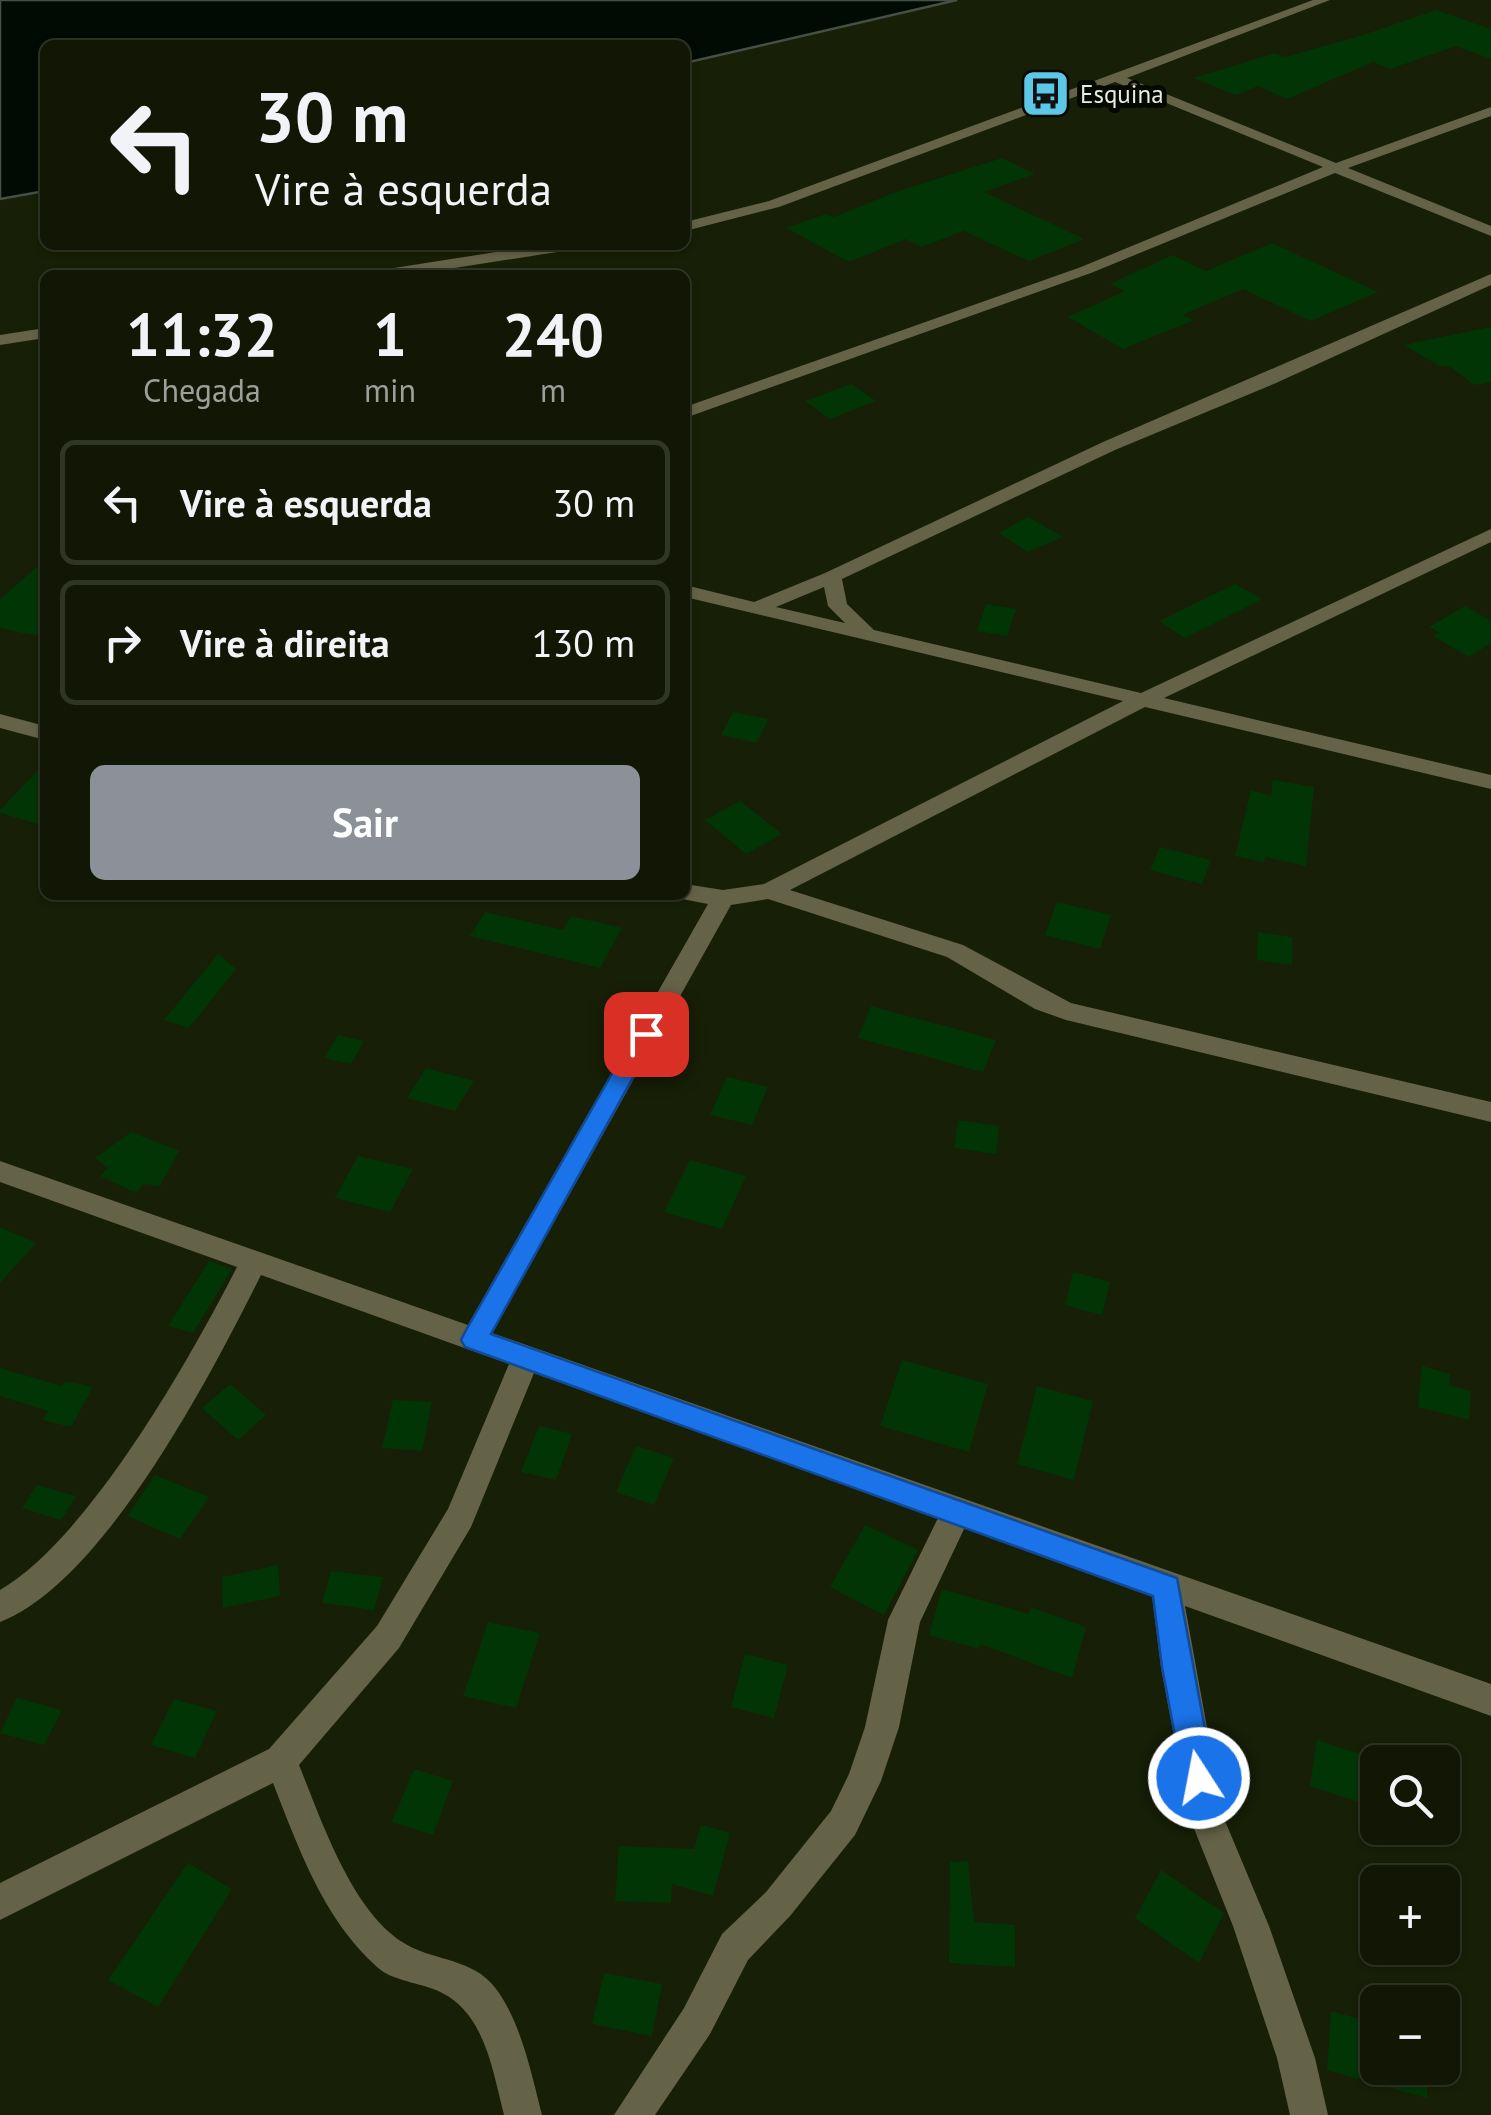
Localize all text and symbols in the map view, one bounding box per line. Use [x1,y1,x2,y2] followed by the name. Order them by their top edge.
[1019,68,1071,120] bus stop icon: Esquina
[255,71,408,161] text: 30 m
[1080,78,1164,110] place label: Esquina
[90,80,220,210] icon: left
[255,159,552,217] text: Vire à esquerda
[126,295,278,373] text: 11:32
[373,295,407,373] text: 1
[502,295,604,373] text: 240
[143,369,261,411] text: Chegada
[364,369,416,411] text: min
[540,369,566,411] text: m
[95,475,150,530] icon: left
[180,478,432,527] text: Vire à esquerda
[553,478,635,527] text: 30 m
[95,615,150,670] icon: right
[180,618,390,667] text: Vire à direita
[532,618,635,667] text: 130 m
[90,765,640,880] button: Sair
[604,992,689,1077] pin
[619,1007,674,1062] icon: arrive
[1147,1726,1251,1830] position arrow
[1360,1745,1460,2085] map controls
[1360,1745,1460,1845] button: search
[1360,1865,1460,1965] button: +
[1360,1985,1460,2085] button: −

